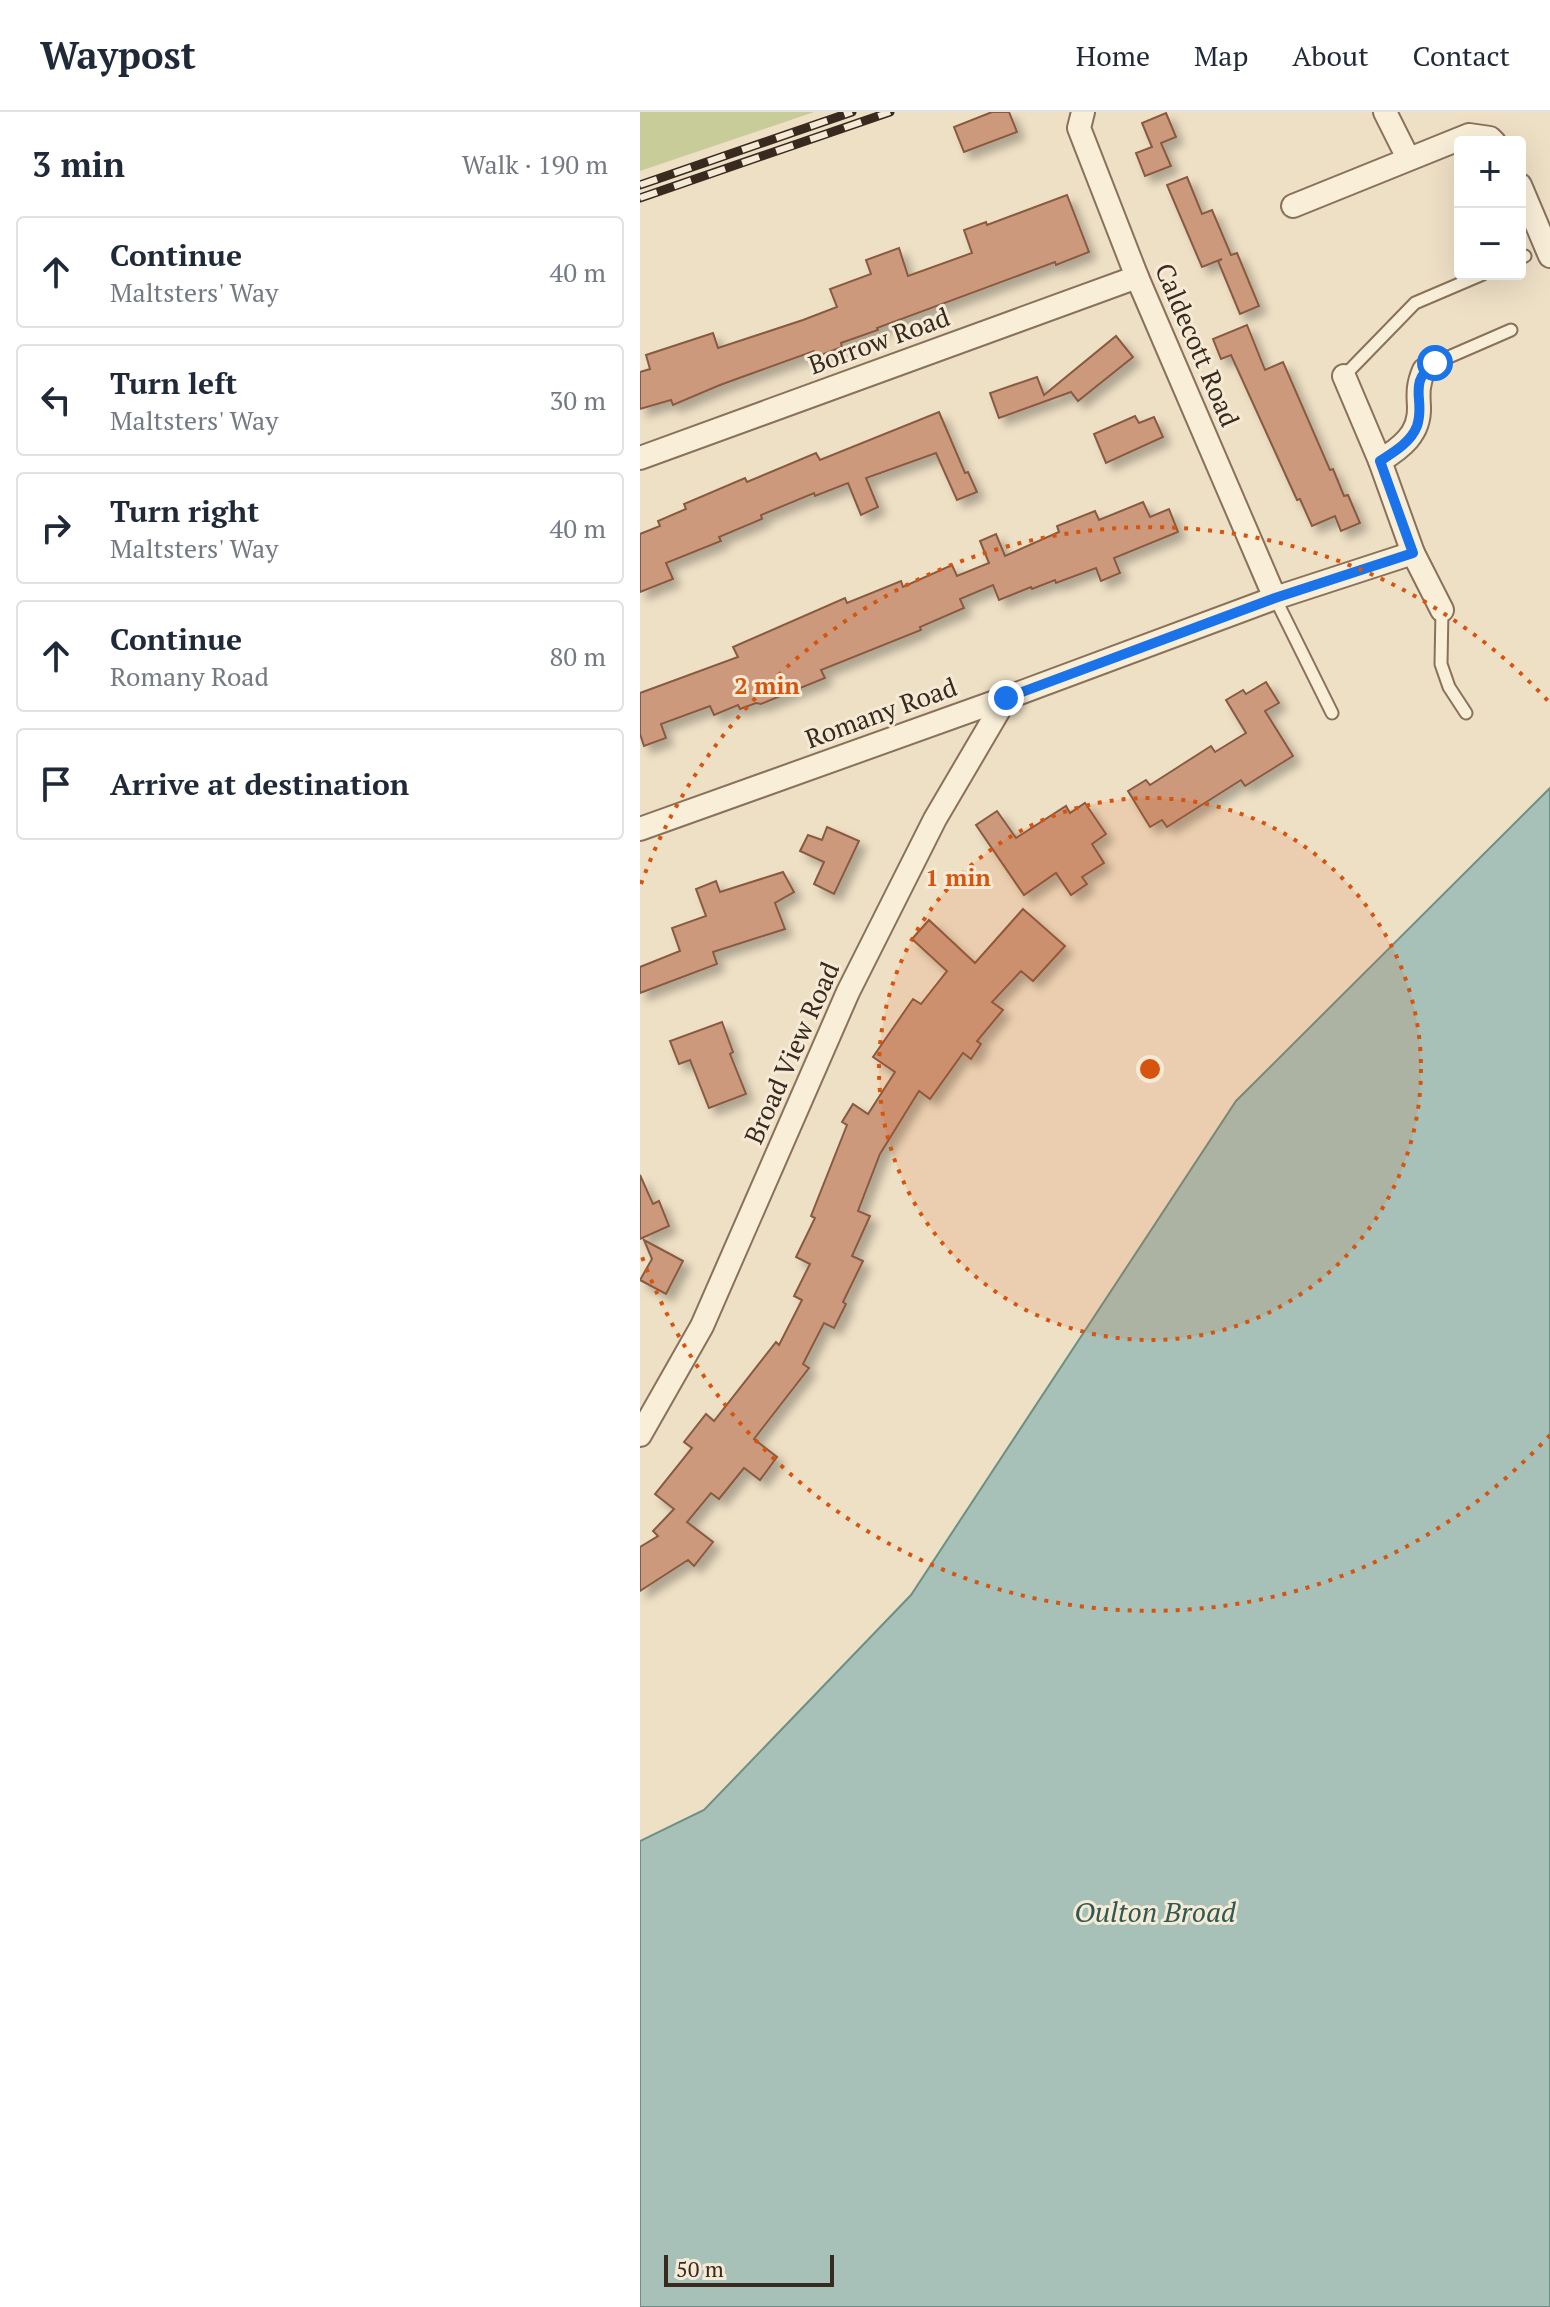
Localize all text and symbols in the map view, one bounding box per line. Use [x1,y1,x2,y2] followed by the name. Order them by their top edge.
[40,30,196,80] text: Waypost
[1076,37,1150,74] text: Home
[1194,37,1248,74] text: Map
[1292,37,1369,74] text: About
[1413,37,1510,74] text: Contact
[1454,136,1526,280] map controls
[1454,136,1526,208] button: +
[32,142,125,187] text: 3 min
[462,147,608,181] text: Walk · 190 m
[1454,208,1526,280] button: −
[110,235,242,275] text: Continue
[34,250,78,294] icon: ahead
[550,255,606,289] text: 40 m
[1148,258,1248,432] street label: Caldecott Road
[110,275,278,309] text: Maltsters' Way
[803,299,954,381] street label: Borrow Road
[1417,345,1453,381] route start
[110,363,237,403] text: Turn left
[34,378,78,422] icon: left
[550,383,606,417] text: 30 m
[110,403,278,437] text: Maltsters' Way
[110,491,259,531] text: Turn right
[34,506,78,550] icon: right
[550,511,606,545] text: 40 m
[110,531,278,565] text: Maltsters' Way
[110,619,242,659] text: Continue
[34,634,78,678] icon: ahead
[550,639,606,673] text: 80 m
[110,659,269,693] text: Romany Road
[734,669,800,701] text: 2 min
[800,669,961,755] street label: Romany Road
[988,680,1024,716] route end
[34,762,78,806] icon: arrive
[110,764,409,804] text: Arrive at destination
[925,861,991,893] text: 1 min
[736,956,846,1149] street label: Broad View Road
[1136,1055,1164,1083] centre of rings
[1074,1893,1237,1930] water label: Oulton Broad
[664,2251,834,2287] scale bar
[676,2254,724,2283] text: 50 m

